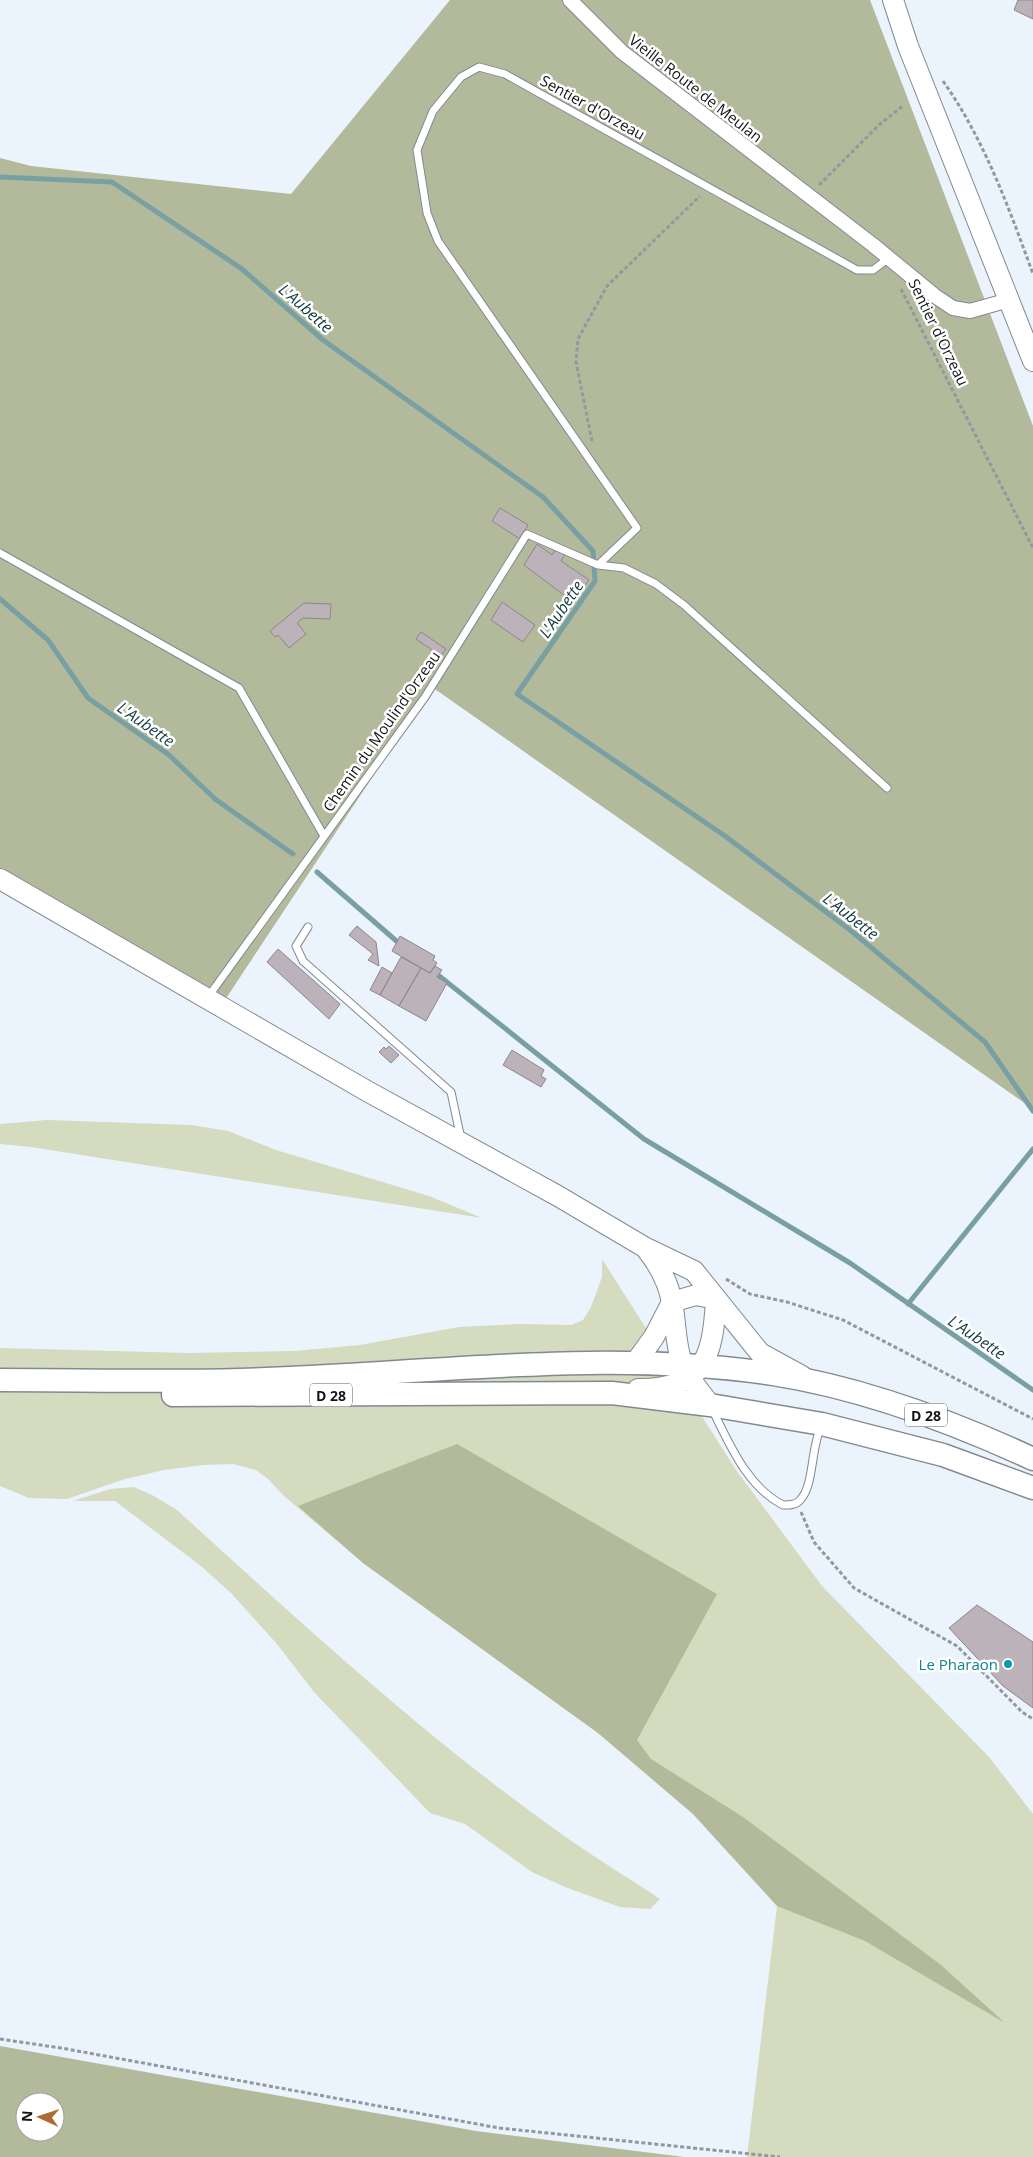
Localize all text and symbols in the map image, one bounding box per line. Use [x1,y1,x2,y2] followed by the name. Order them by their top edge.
[625,30,767,146] street label: Vieille Route de Meulan
[537,70,649,144] street label: Sentier d'Orzeau
[904,275,974,389] street label: Sentier d'Orzeau
[274,278,338,338] water label: L'Aubette
[534,576,588,642] water label: L'Aubette
[318,647,444,815] street label: Chemin du Moulind'Orzeau
[113,696,179,752] water label: L'Aubette
[819,887,883,945] water label: L'Aubette
[944,1310,1010,1364] water label: L'Aubette
[310,1384,352,1406] road number: D 28
[905,1404,947,1426] road number: D 28
[919,1654,998,1674] place label: Le Pharaon
[1002,1658,1014,1670] marker: Le Pharaon
[15,2092,65,2142] north arrow
[17,2110,36,2122] text: N

